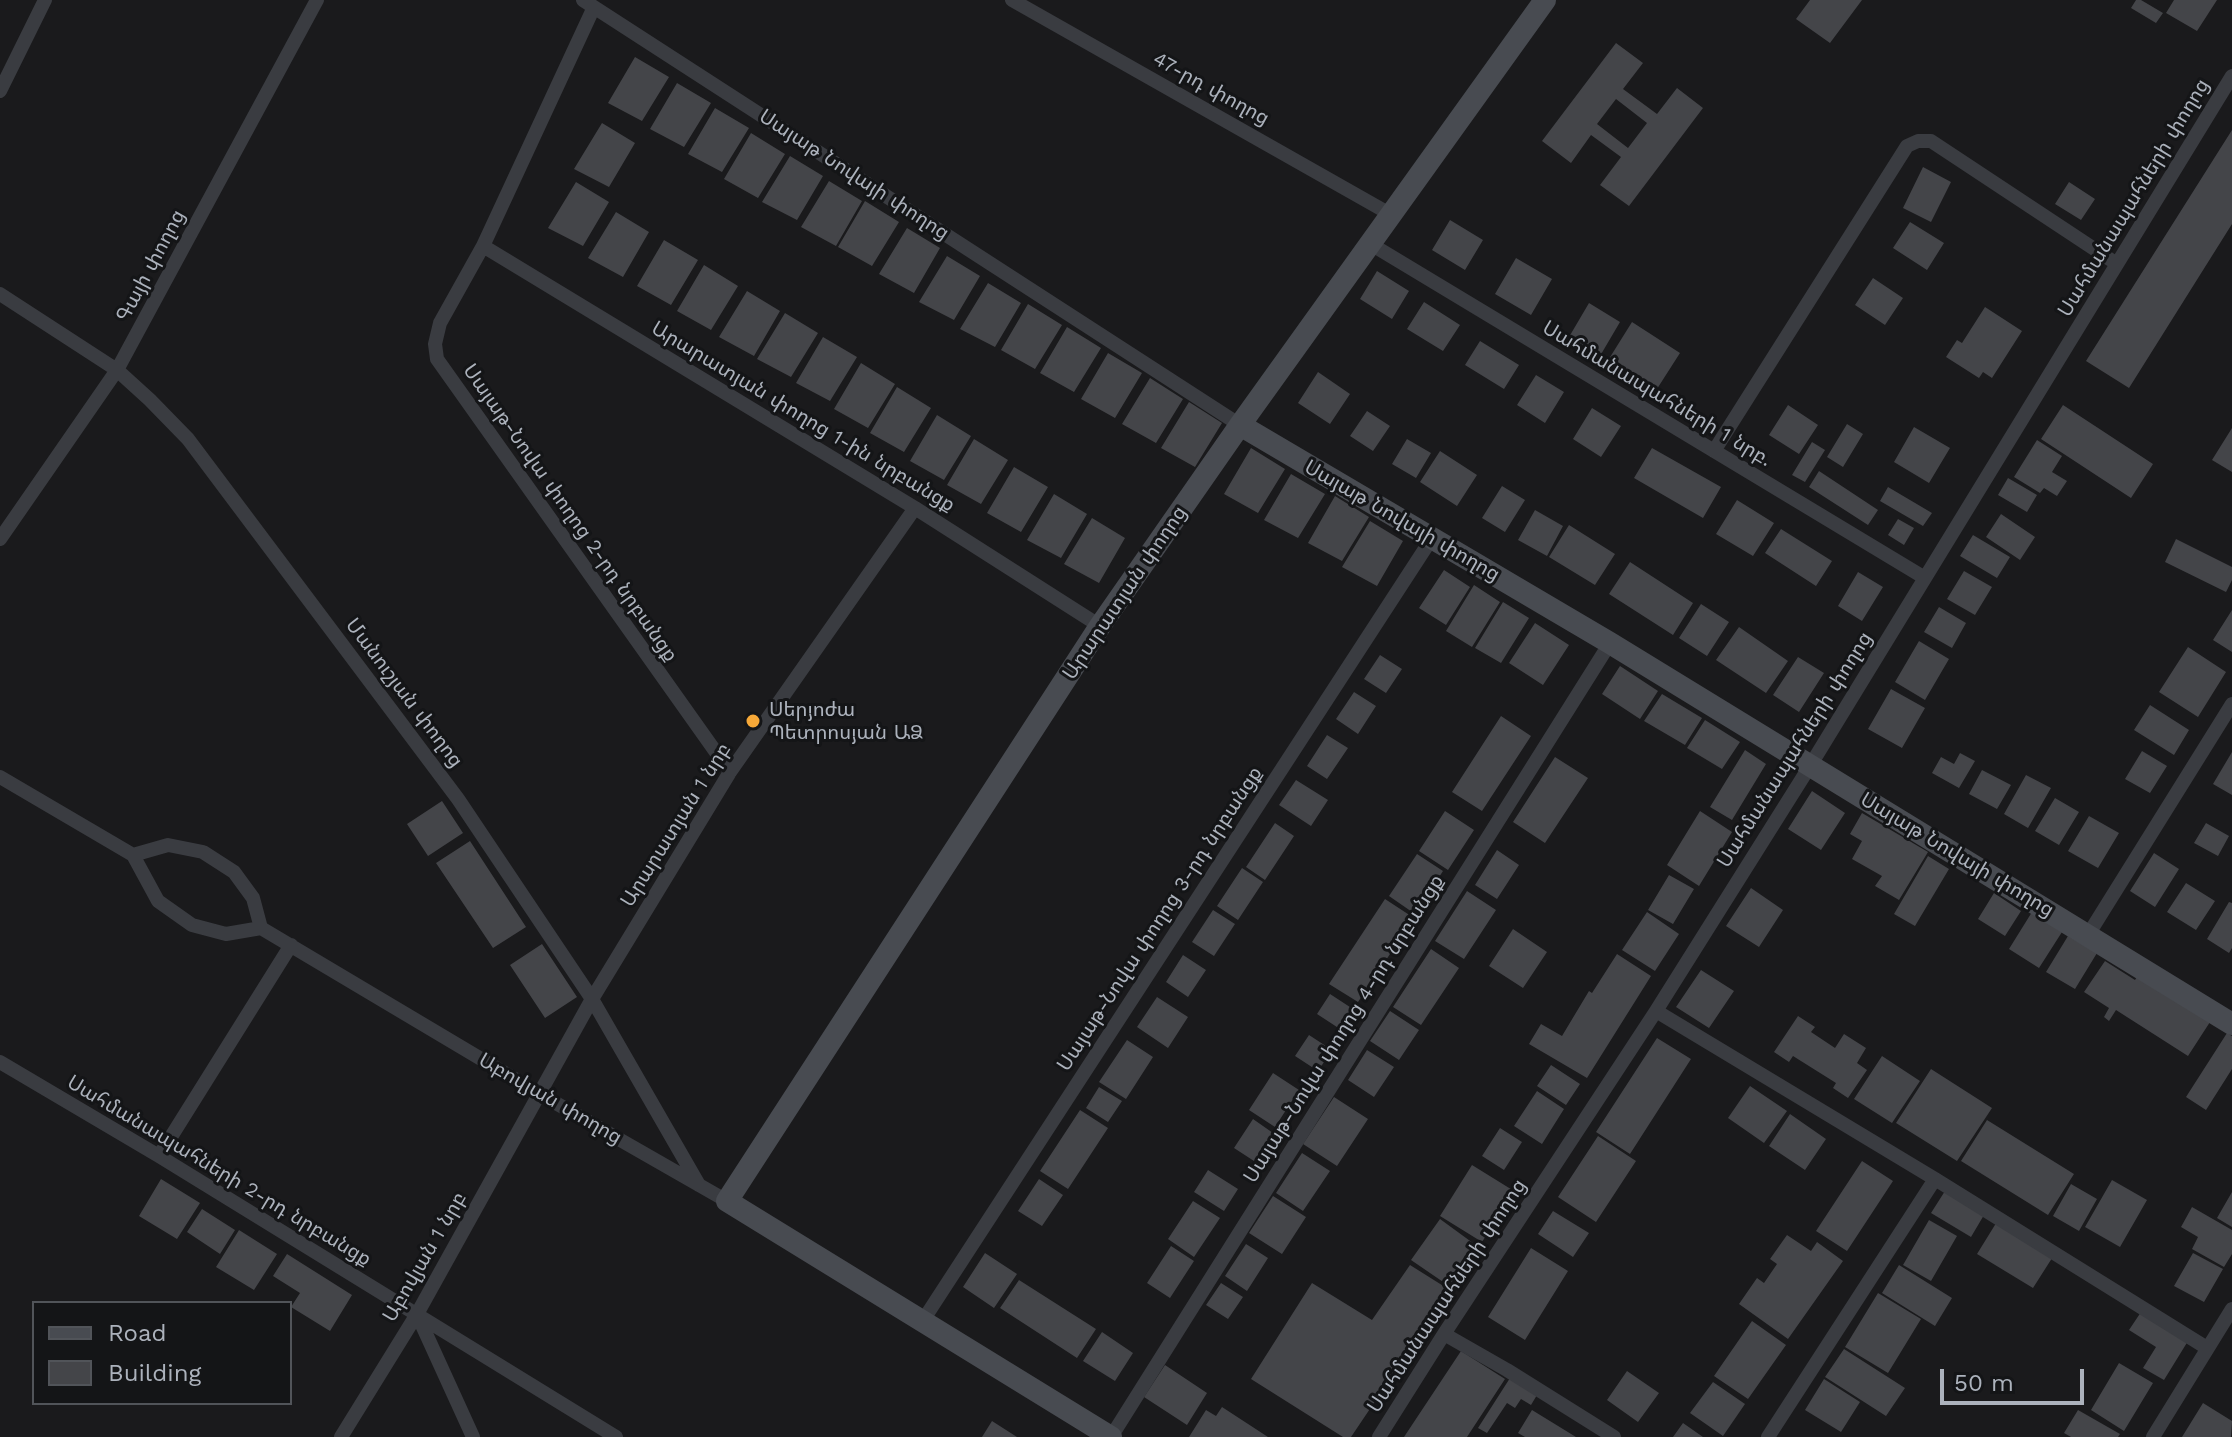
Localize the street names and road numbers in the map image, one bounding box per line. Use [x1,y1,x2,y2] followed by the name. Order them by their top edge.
[1149,47,1273,131] street label: 47-րդ փողոց
[2053,75,2215,321] street label: Սահմանապահների փողոց
[755,105,953,245] street label: Սայաթ Նովայի փողոց
[111,206,191,326] street label: Գայի փողոց
[1538,316,1776,472] street label: Սահմանապահների 1 նրբ.
[647,317,959,517] street label: Արարատյան փողոց 1-ին նրբանցք
[458,360,682,666] street label: Սայաթ-Նովա փողոց 2-րդ նրբանցք
[1300,455,1504,587] street label: Սայաթ Նովայի փողոց
[1058,502,1192,684] street label: Արարատյան փողոց
[340,614,468,772] street label: Մանուշյան փողոց
[1712,628,1878,872] street label: Սահմանապահների փողոց
[616,739,736,911] street label: Արարատյան 1 նրբ
[1052,762,1268,1076] street label: Սայաթ-Նովա փողոց 3-րդ նրբանցք
[1856,788,2058,922] street label: Սայաթ Նովայի փողոց
[1239,871,1449,1187] street label: Սայաթ-Նովա փողոց 4-րդ նրբանցք
[474,1048,626,1150] street label: Աբովյան փողոց
[62,1070,376,1272] street label: Սահմանապահների 2-րդ նրբանցք
[1362,1175,1532,1417] street label: Սահմանապահների փողոց
[378,1188,472,1326] street label: Աբովյան 1 նրբ

